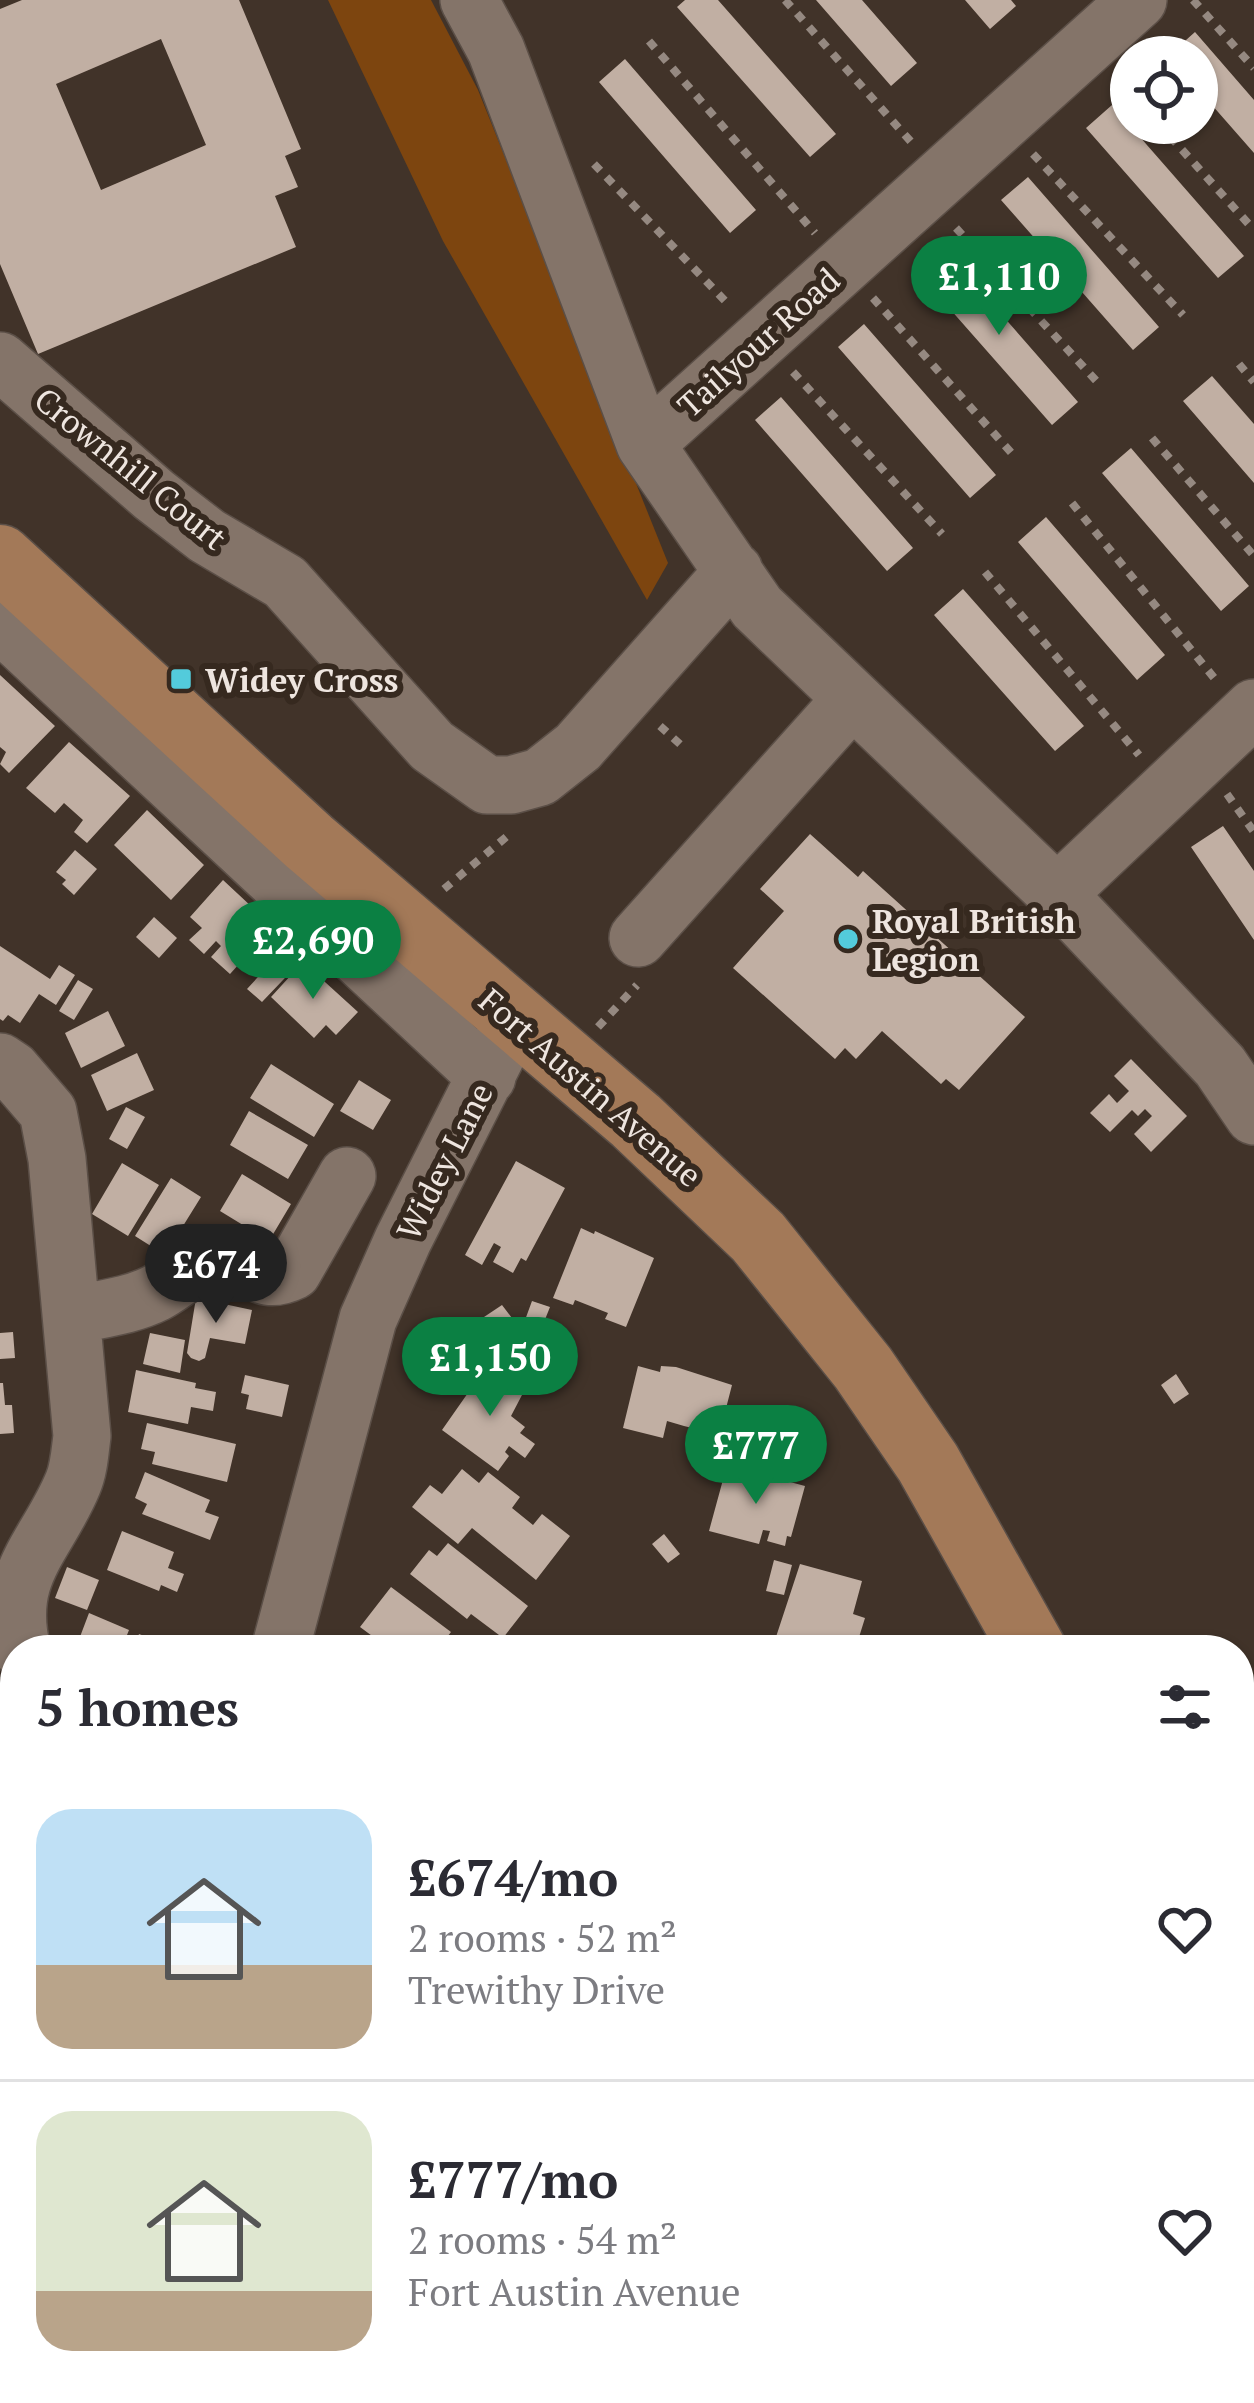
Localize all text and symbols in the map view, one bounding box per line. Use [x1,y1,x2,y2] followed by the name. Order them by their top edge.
[1110,36,1218,144] map controls
[1110,36,1218,144] button: locate
[901,236,1097,338] pin: £1,110
[938,249,1060,301] text: £1,110
[668,258,848,426] street label: Tailyour Road
[26,377,236,559] street label: Crownhill Court
[205,658,398,701] place label: Widey Cross
[168,666,194,692] marker: Widey Cross
[872,899,1076,980] place label: Royal British Legion
[215,900,411,1002] pin: £2,690
[252,913,374,965] text: £2,690
[835,926,861,952] marker: Royal British Legion
[471,978,711,1196] street label: Fort Austin Avenue
[386,1075,502,1247] street label: Widey Lane
[145,1224,287,1326] pin: £674
[172,1237,260,1289] text: £674
[392,1317,588,1419] pin: £1,150
[429,1330,551,1382] text: £1,150
[685,1405,827,1507] pin: £777
[712,1418,800,1470] text: £777
[36,1673,239,1741] text: 5 homes
[1152,1674,1218,1740] icon: filters
[408,1843,618,1911] text: £674/mo
[132,1857,276,2001] icon: home
[1152,1896,1218,1962] icon: heart
[408,1911,677,1963] text: 2 rooms · 52 m²
[408,1963,665,2015] text: Trewithy Drive
[408,2145,618,2213] text: £777/mo
[132,2159,276,2303] icon: home
[1152,2198,1218,2264] icon: heart
[408,2213,677,2265] text: 2 rooms · 54 m²
[408,2265,741,2317] text: Fort Austin Avenue

